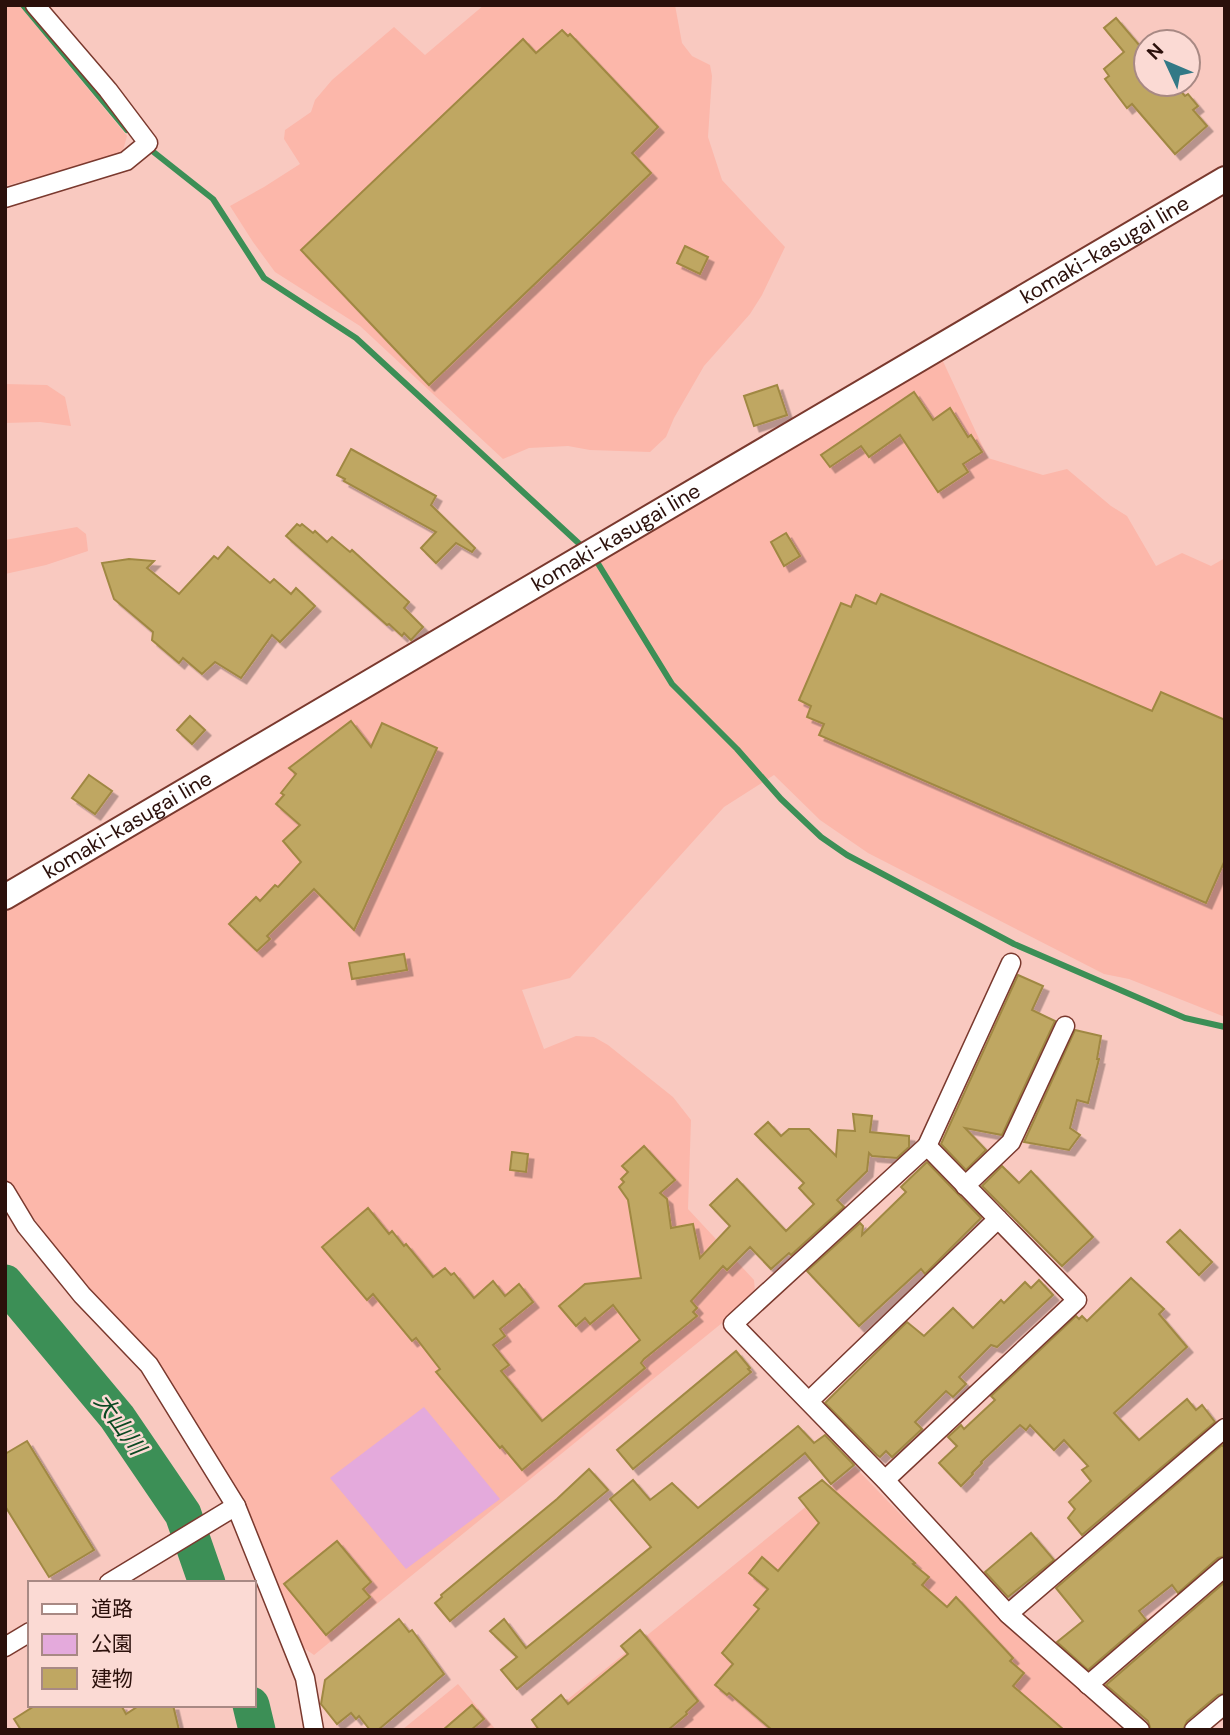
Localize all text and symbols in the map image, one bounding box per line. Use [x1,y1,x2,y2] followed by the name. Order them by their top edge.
[1132,28,1202,98] north arrow
[1141,38,1169,65] text: N
[1015,189,1194,310] street label: komaki-kasugai line
[526,477,706,598] street label: komaki-kasugai line
[38,764,217,886] street label: komaki-kasugai line
[88,1387,154,1463] water label: 大山川
[28,1581,256,1707] legend
[91,1595,133,1623] text: 道路
[91,1630,133,1658] text: 公園
[91,1665,133,1693] text: 建物

